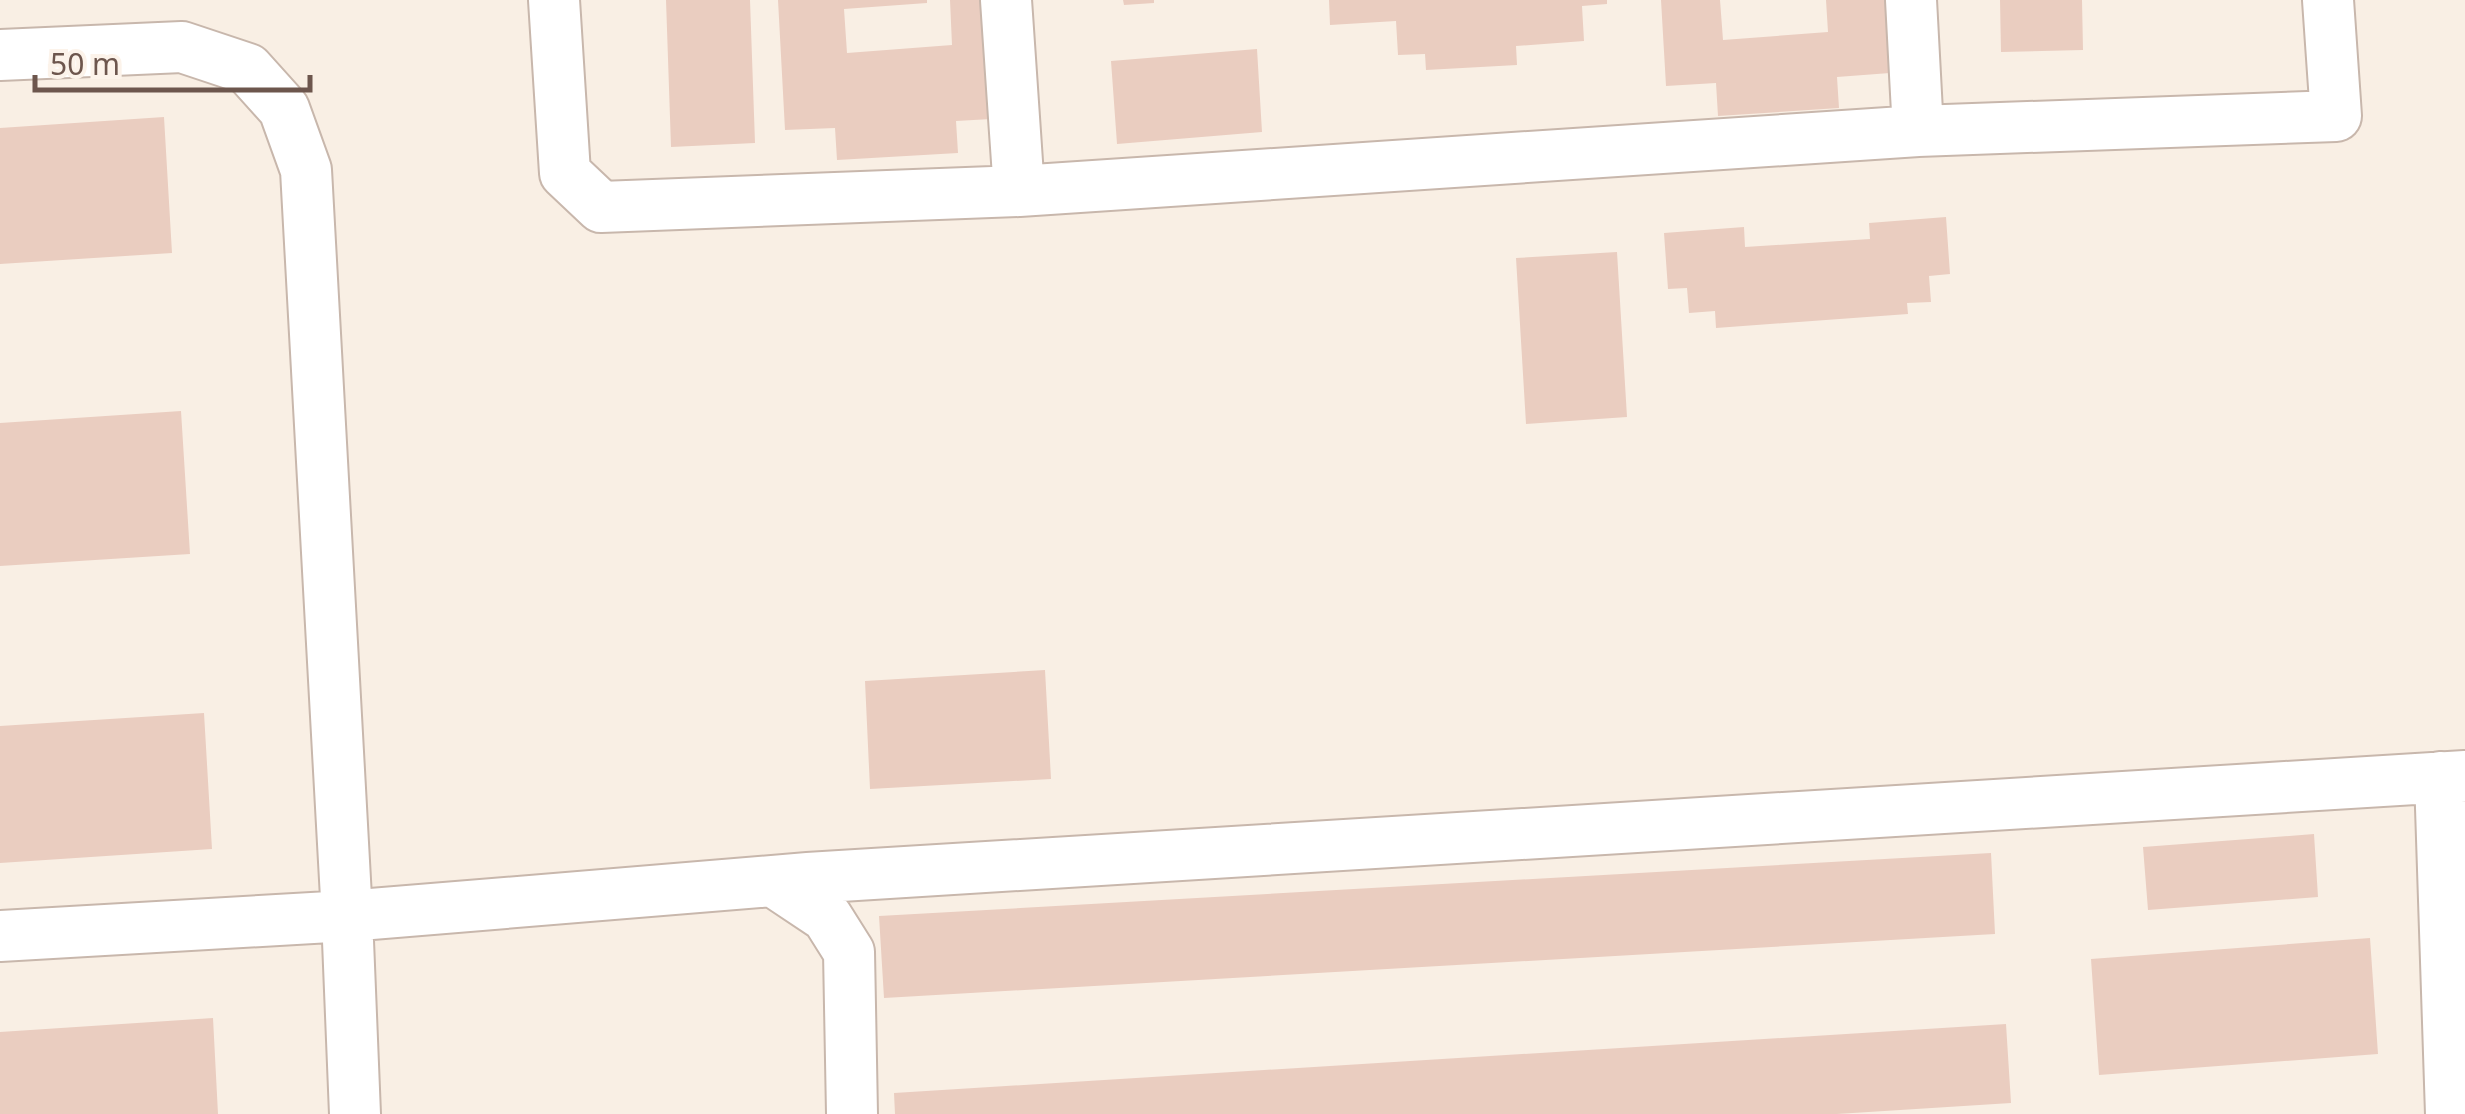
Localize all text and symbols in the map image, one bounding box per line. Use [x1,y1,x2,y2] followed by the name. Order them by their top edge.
[35,30,310,92] scale bar
[50,43,120,84] text: 50 m

